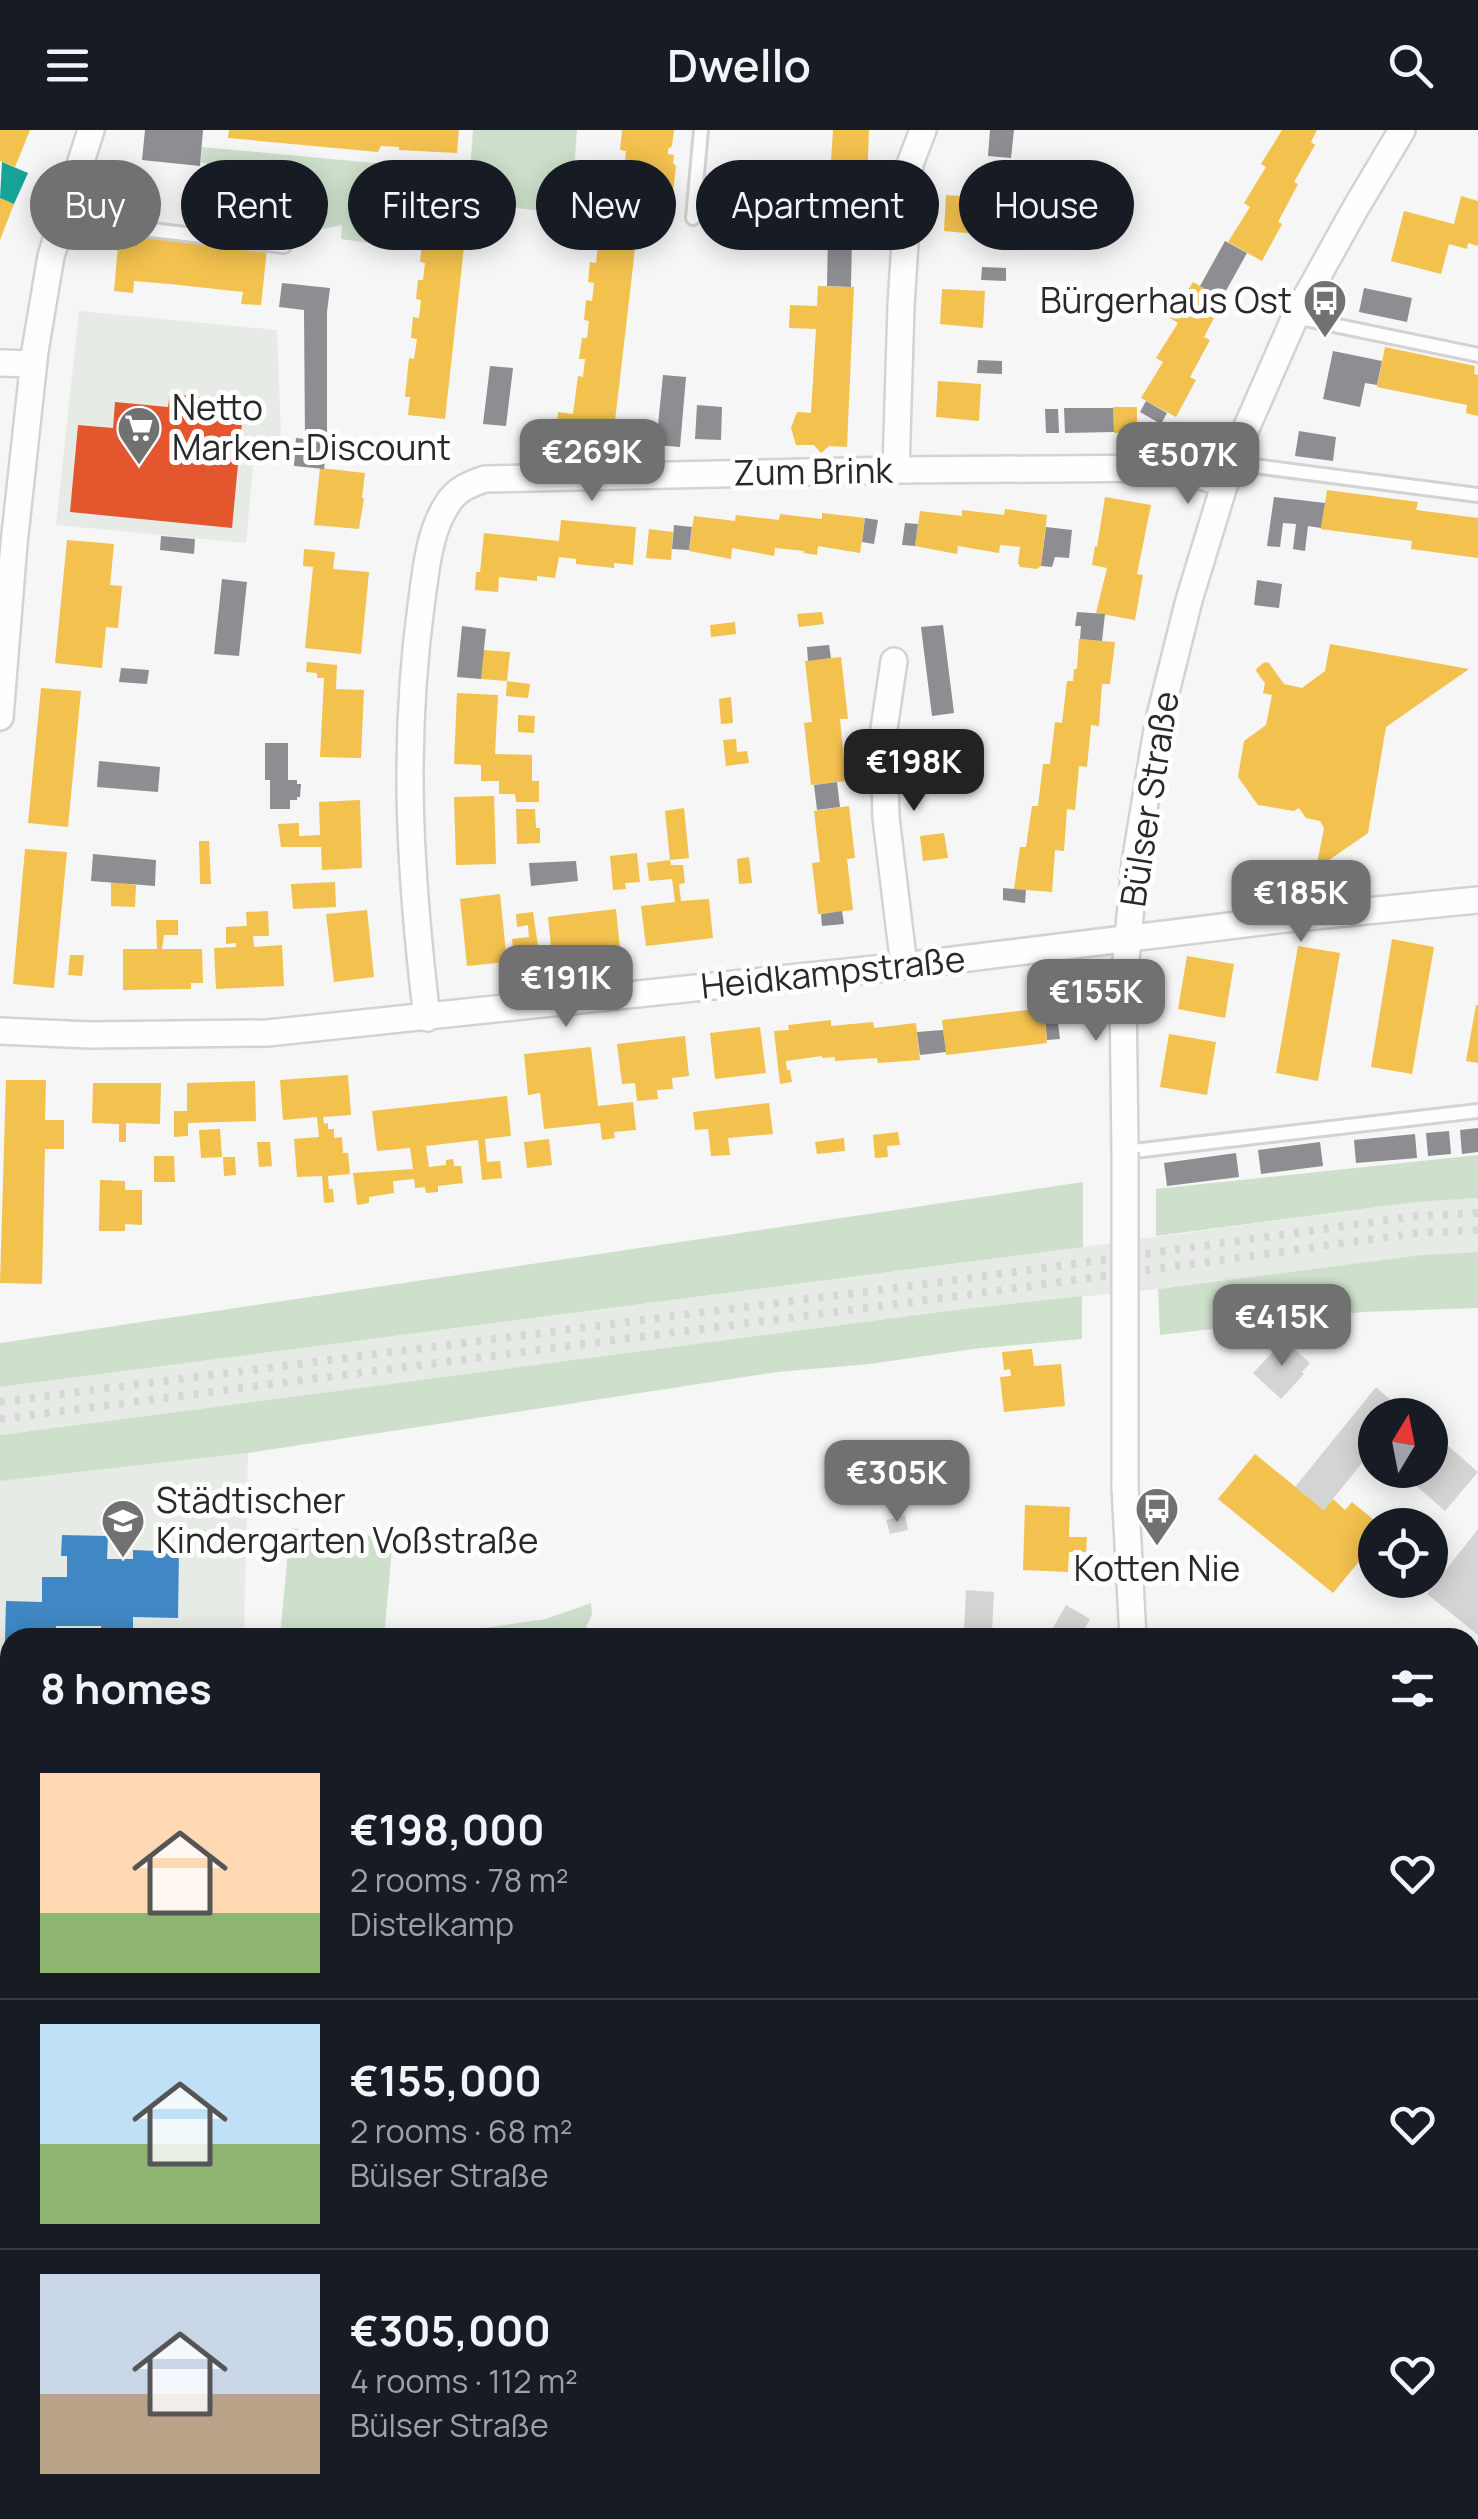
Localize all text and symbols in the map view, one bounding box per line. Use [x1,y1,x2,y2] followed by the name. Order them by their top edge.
[667,34,811,96] text: Dwello
[40,38,95,93] icon: menu
[1383,38,1438,93] icon: search
[30,160,161,250] chip: Buy
[181,160,328,250] chip: Rent
[348,160,516,250] chip: Filters
[536,160,676,250] chip: New
[696,160,939,250] chip: Apartment
[959,160,1134,250] chip: House
[1040,276,1292,324] place label: Bürgerhaus Ost
[1302,278,1348,339] bus stop icon: Bürgerhaus Ost
[172,383,451,471] place label: Netto Marken-Discount
[116,405,162,466] supermarket icon: Netto Marken-Discount
[522,419,662,504] pin: €269K
[1118,422,1258,507] pin: €507K
[542,429,642,473] text: €269K
[1138,432,1238,476] text: €507K
[733,446,895,496] street label: Zum Brink
[1108,688,1190,910] street label: Bülser Straße
[844,729,984,814] pin: €198K
[866,739,962,783] text: €198K
[1231,860,1371,945] pin: €185K
[1254,870,1348,914] text: €185K
[698,934,967,1010] street label: Heidkampstraße
[496,945,636,1030] pin: €191K
[521,955,611,999] text: €191K
[1026,959,1166,1044] pin: €155K
[1049,969,1143,1013] text: €155K
[1212,1284,1352,1369] pin: €415K
[1235,1294,1329,1338] text: €415K
[1358,1398,1448,1488] north arrow
[1358,1398,1448,1598] map controls
[827,1440,967,1525] pin: €305K
[847,1450,947,1494] text: €305K
[156,1476,538,1564] place label: Städtischer Kindergarten Voßstraße
[1134,1486,1180,1547] bus stop icon: Kotten Nie
[100,1498,146,1559] school or university icon: Städtischer Kindergarten Voßstraße
[1358,1508,1448,1598] button: locate
[1074,1544,1240,1592] place label: Kotten Nie
[40,1659,212,1717] text: 8 homes
[1385,1661,1440,1716] icon: filters
[350,1800,545,1858] text: €198,000
[120,1813,240,1933] icon: home
[1385,1846,1440,1901] icon: heart
[350,1858,569,1902] text: 2 rooms · 78 m²
[350,1902,514,1946] text: Distelkamp
[350,2051,542,2109] text: €155,000
[120,2064,240,2184] icon: home
[1385,2097,1440,2152] icon: heart
[350,2109,572,2153] text: 2 rooms · 68 m²
[350,2153,549,2197] text: Bülser Straße
[350,2301,551,2359] text: €305,000
[120,2314,240,2434] icon: home
[1385,2347,1440,2402] icon: heart
[350,2359,578,2403] text: 4 rooms · 112 m²
[350,2403,549,2447] text: Bülser Straße

